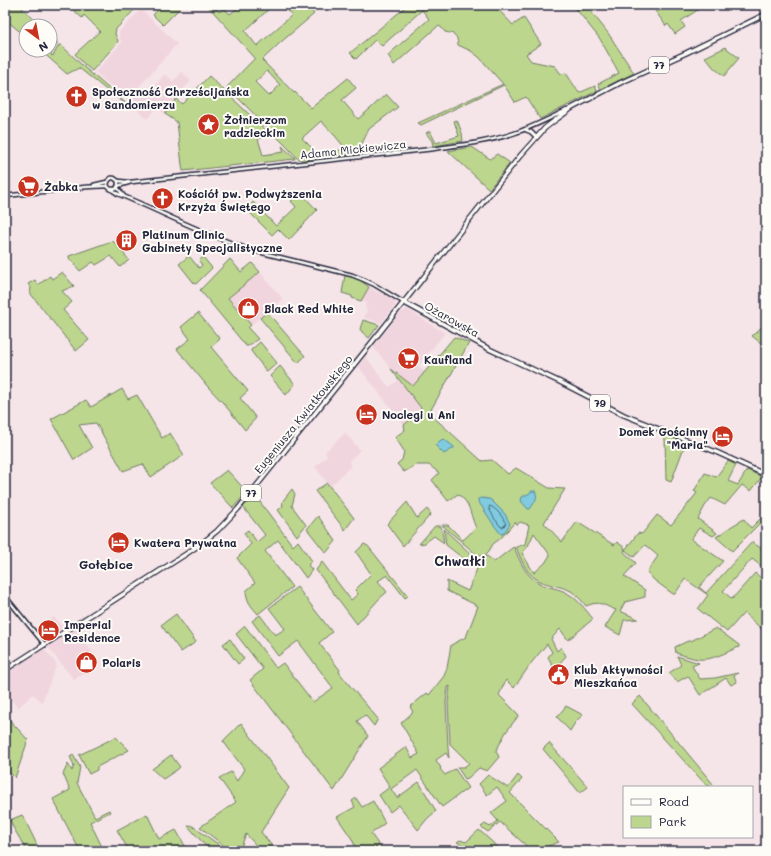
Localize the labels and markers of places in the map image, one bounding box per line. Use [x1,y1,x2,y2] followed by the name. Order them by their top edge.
[63,84,89,110] church icon: Społeczność Chrześcijańska w Sandomierzu
[92,84,249,112] place label: Społeczność Chrześcijańska w Sandomierzu
[195,112,221,138] place icon: Żołnierzom radzieckim
[224,112,287,140] place label: Żołnierzom radzieckim
[16,173,42,199] supermarket icon: Żabka
[44,179,78,194] place label: Żabka
[150,186,176,212] church icon: Kościół pw. Podwyższenia Krzyża Świętego
[178,186,322,214] place label: Kościół pw. Podwyższenia Krzyża Świętego
[114,227,140,253] building icon: Platinum Clinic Gabinety Specjalistyczne
[142,227,283,255] place label: Platinum Clinic Gabinety Specjalistyczne
[235,295,261,321] shop icon: Black Red White
[264,301,354,316] place label: Black Red White
[396,346,422,372] supermarket icon: Kaufland
[424,352,472,367] place label: Kaufland
[354,401,380,427] hotel icon: Noclegi u Ani
[382,407,455,422] place label: Noclegi u Ani
[619,424,708,452] place label: Domek Gościnny "Maria"
[710,424,736,450] hotel icon: Domek Gościnny "Maria"
[105,529,131,555] hotel icon: Kwatera Prywatna
[134,535,237,550] place label: Kwatera Prywatna
[35,617,61,643] hotel icon: Imperial Residence
[64,617,121,645] place label: Imperial Residence
[74,649,100,675] shop icon: Polaris
[102,655,141,670] place label: Polaris
[545,662,571,688] public building icon: Klub Aktywności Mieszkańca
[574,662,663,690] place label: Klub Aktywności Mieszkańca

